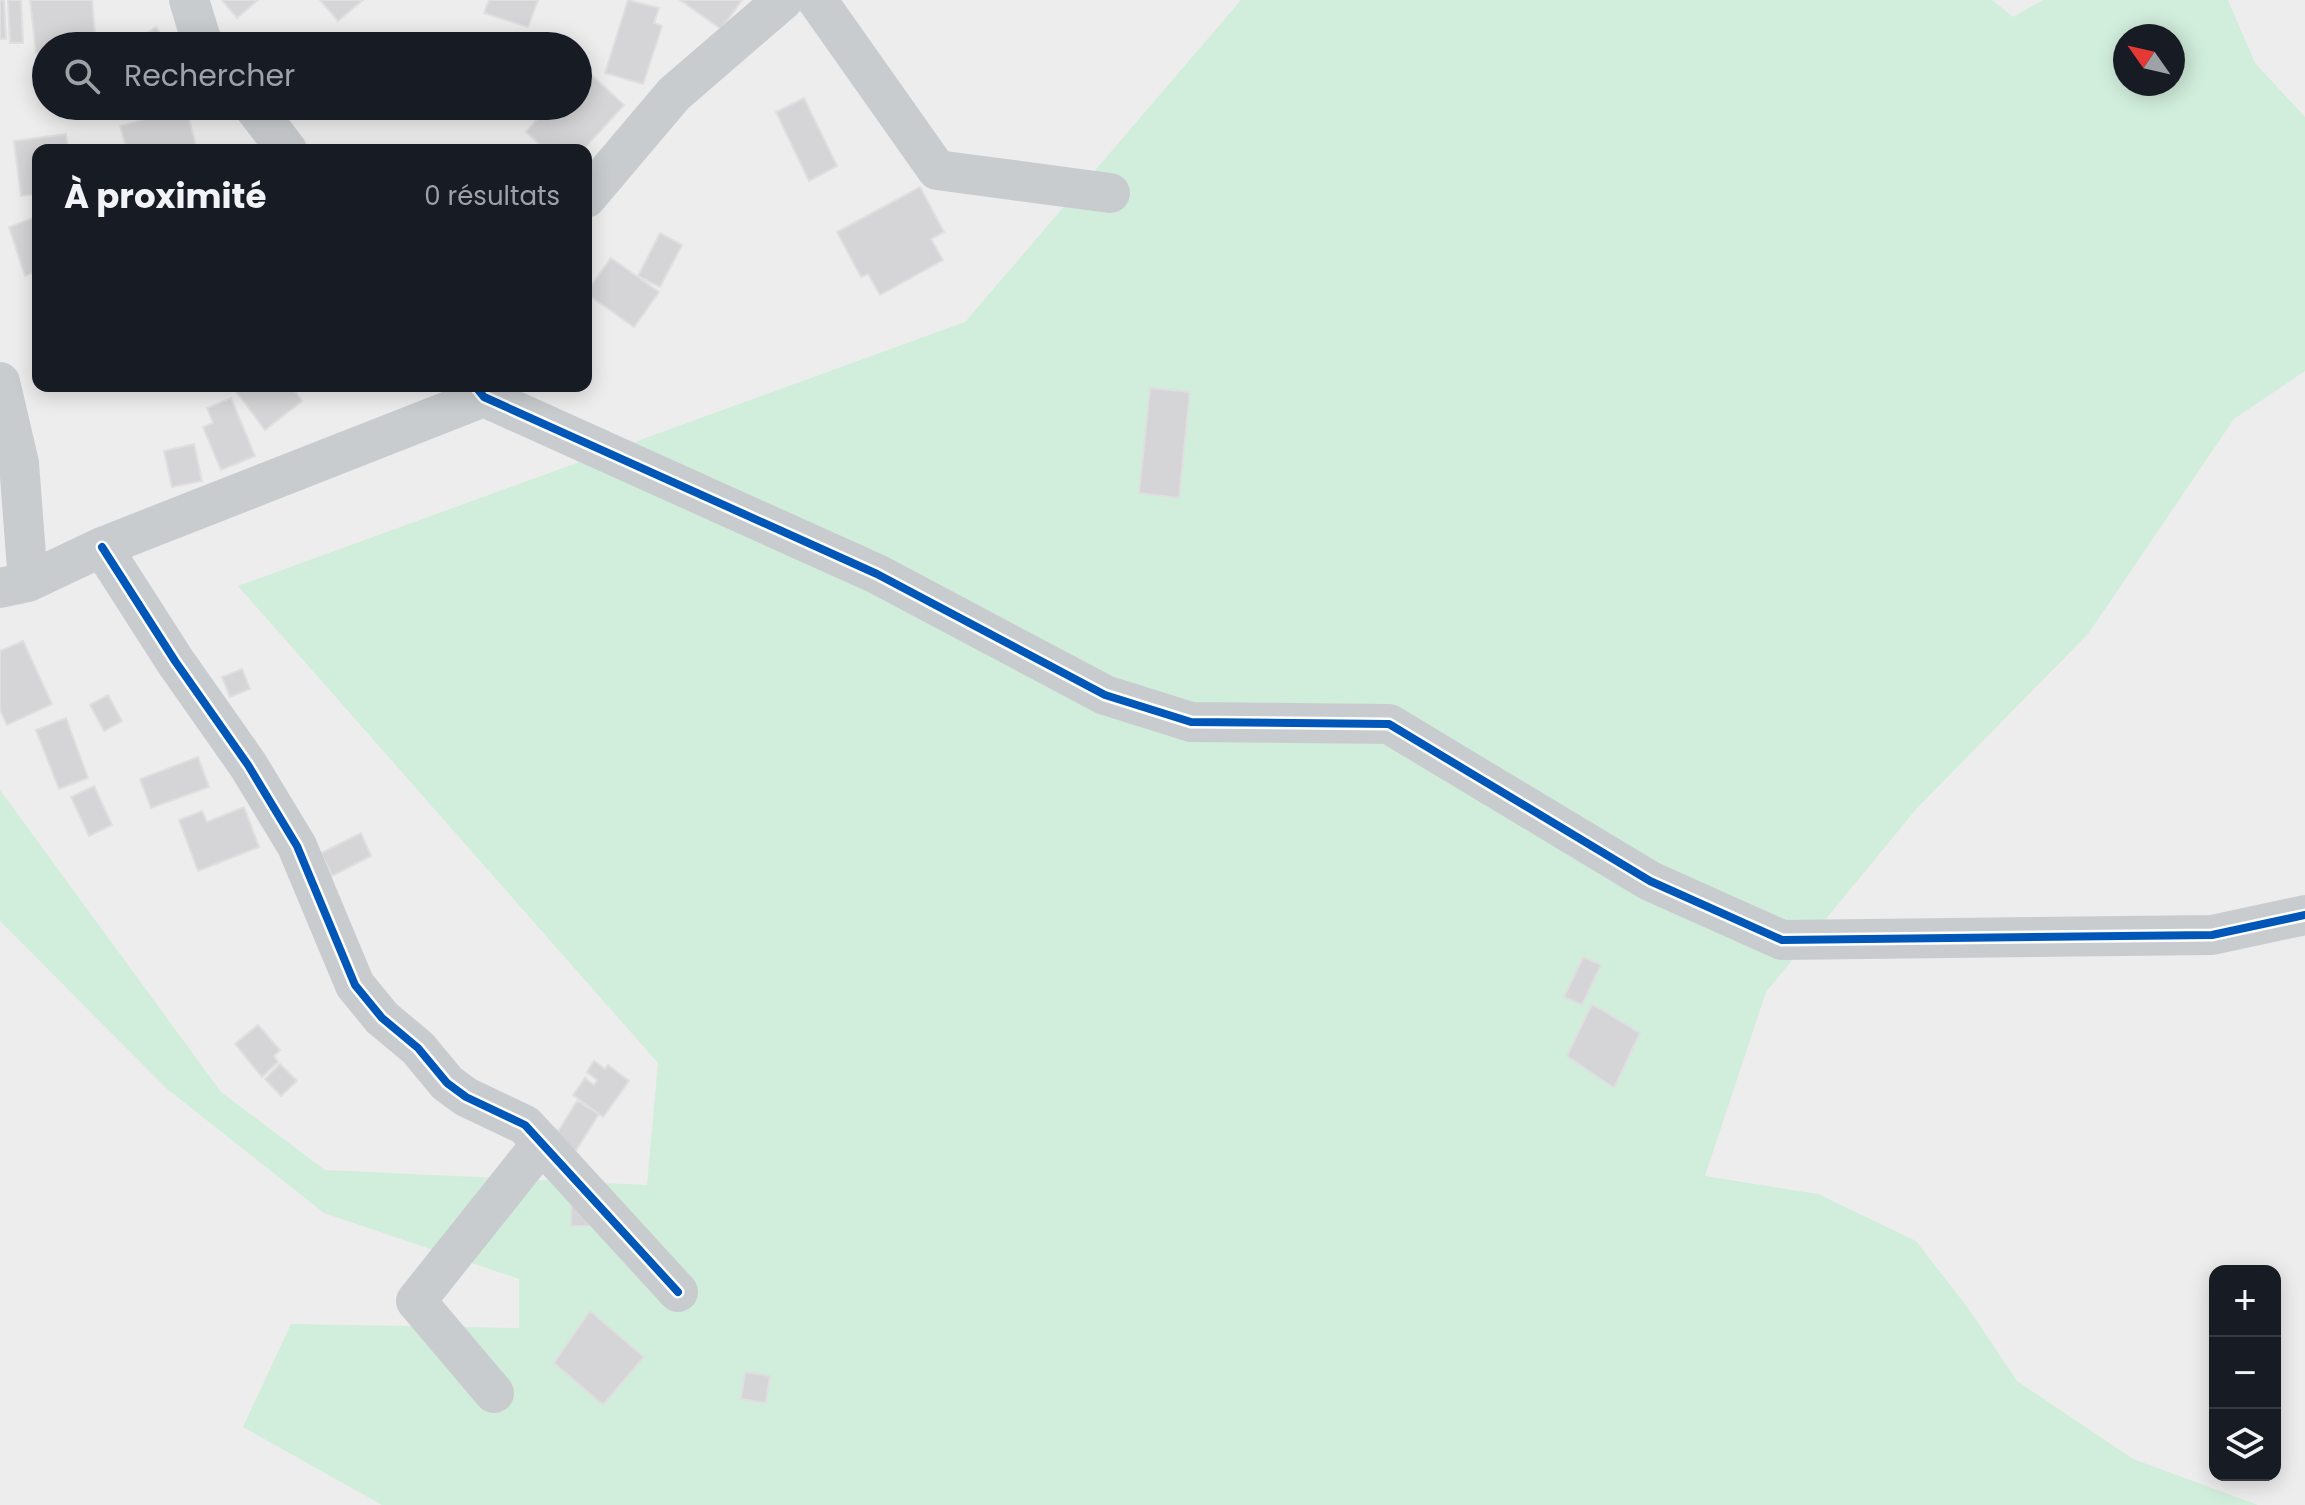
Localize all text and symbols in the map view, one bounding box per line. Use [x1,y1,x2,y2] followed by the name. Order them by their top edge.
[2113,24,2185,96] north arrow
[32,32,592,120] search box
[60,54,104,98] icon: search
[124,54,295,97] text: Rechercher
[64,172,266,220] text: À proximité
[424,178,560,214] text: 0 résultats
[2209,1265,2281,1481] map controls
[2209,1265,2281,1337] button: +
[2209,1337,2281,1409] button: −
[2209,1409,2281,1481] button: layers

